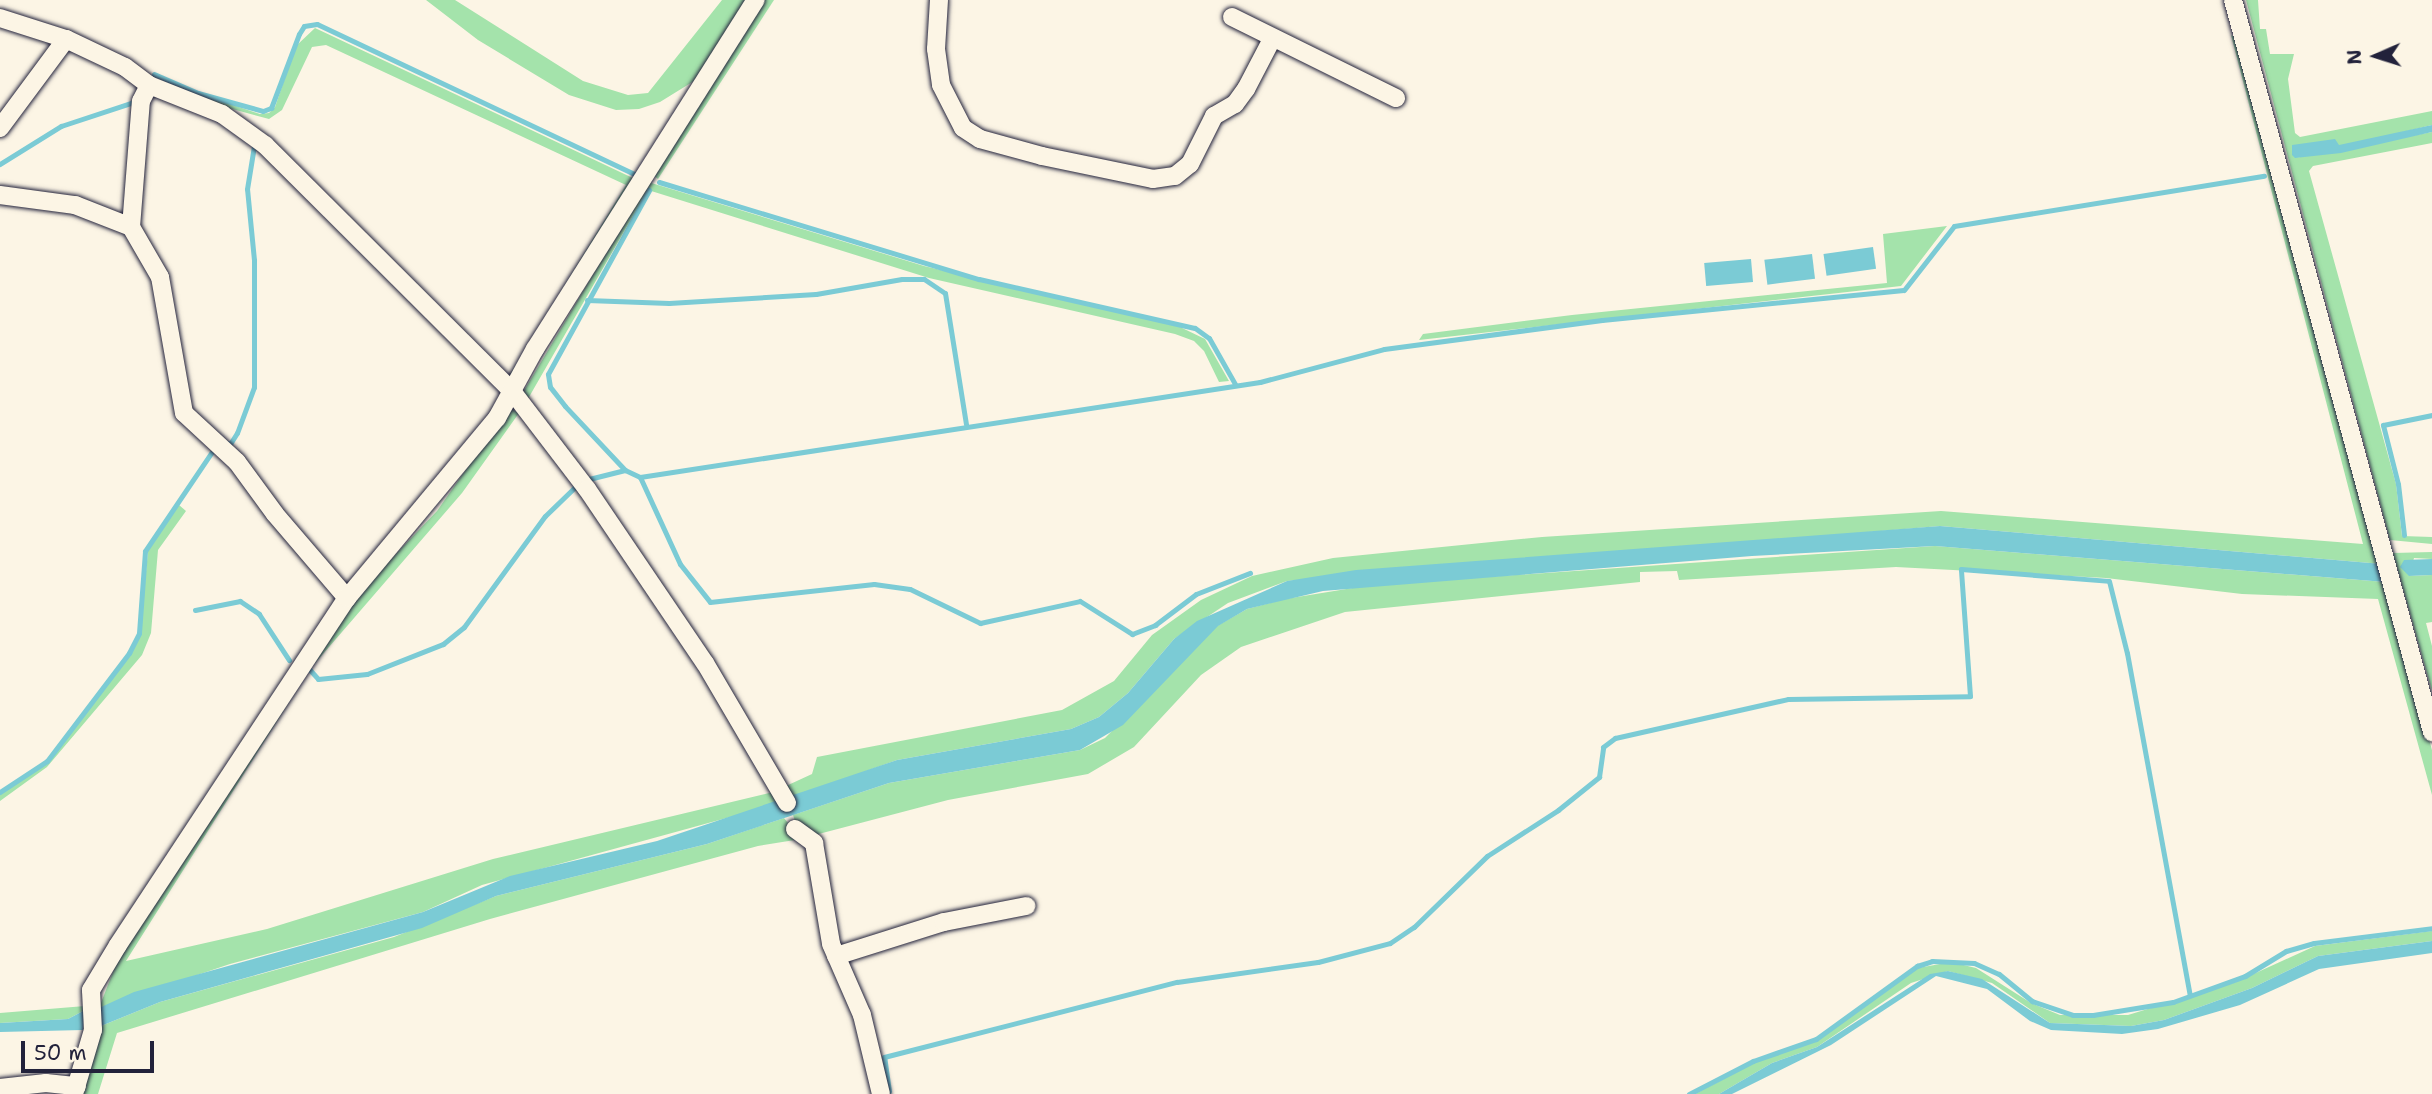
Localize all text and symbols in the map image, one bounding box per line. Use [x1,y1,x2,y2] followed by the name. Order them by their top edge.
[2341,21,2411,91] north arrow
[2342,49,2367,65] text: N
[24,1028,158,1072] scale bar
[34,1039,87,1067] text: 50 m

